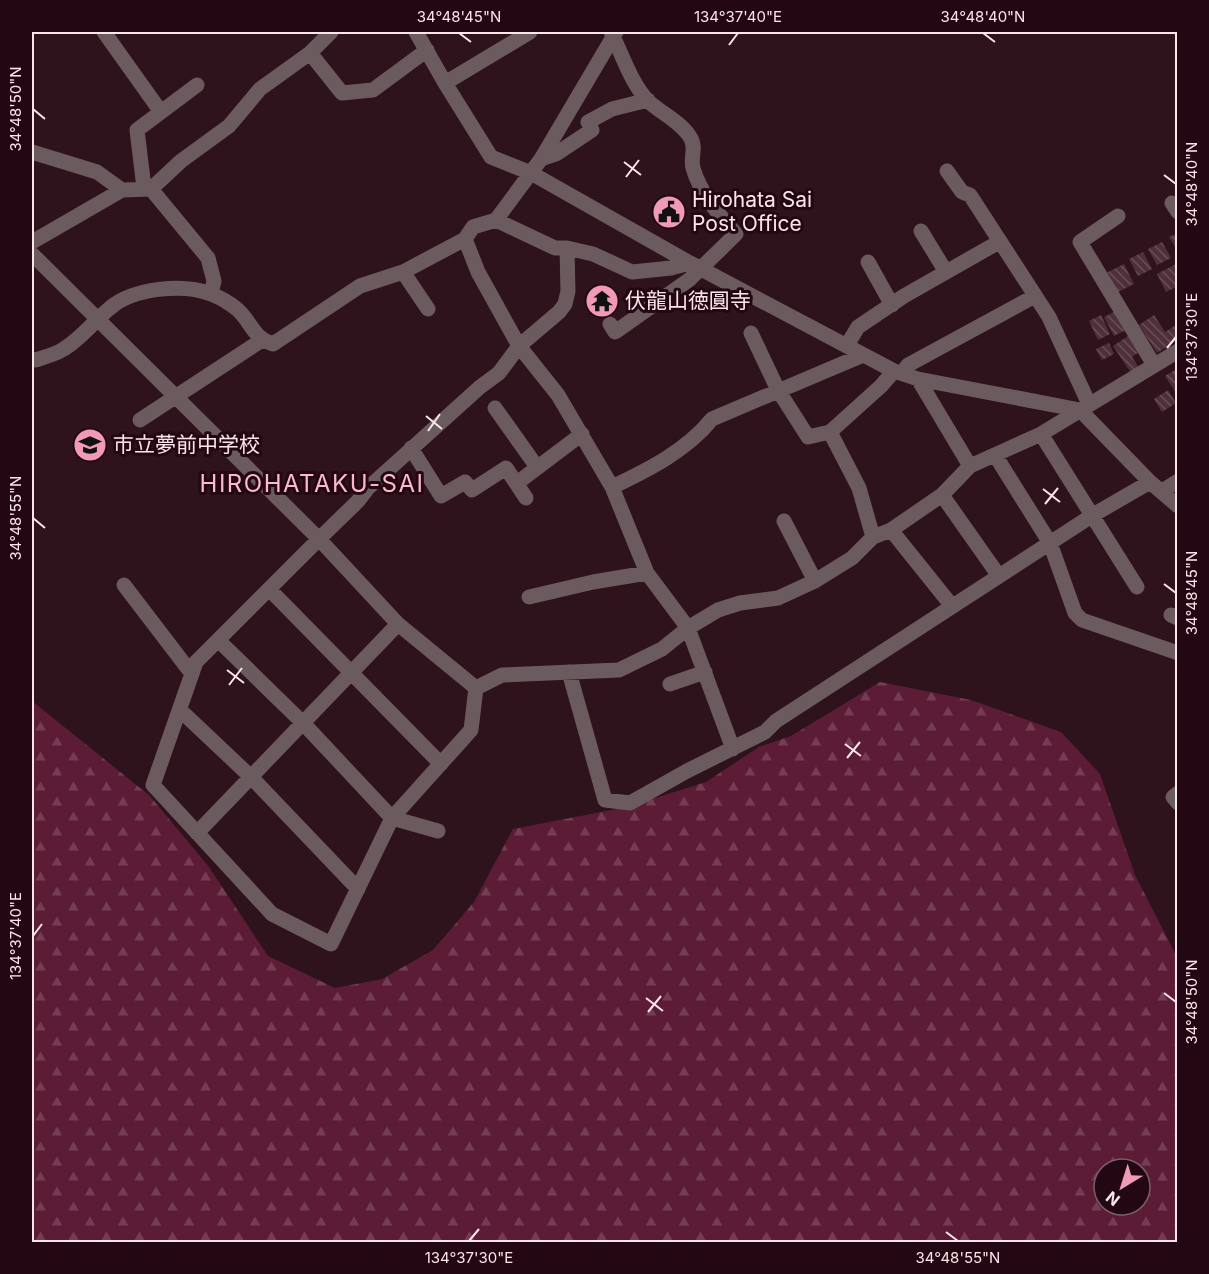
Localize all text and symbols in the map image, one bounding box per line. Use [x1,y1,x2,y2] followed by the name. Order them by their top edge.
[417,7,501,26] text: 34°48'45"N
[694,7,782,26] text: 134°37'40"E
[941,7,1025,26] text: 34°48'40"N
[6,66,25,152] text: 34°48'50"N
[1182,142,1201,226] text: 34°48'40"N
[692,187,812,236] place label: Hirohata Sai Post Office
[651,194,687,230] public building icon: Hirohata Sai Post Office
[584,283,620,319] temple icon: 伏龍山徳圓寺
[625,288,751,313] place label: 伏龍山徳圓寺
[1182,293,1201,381] text: 134°37'30"E
[72,427,108,463] school or university icon: 市立夢前中学校
[113,432,260,457] place label: 市立夢前中学校
[200,469,424,498] district label: HIROHATAKU-SAI
[6,476,25,560] text: 34°48'55"N
[1182,551,1201,635] text: 34°48'45"N
[6,892,25,980] text: 134°37'40"E
[1182,959,1201,1045] text: 34°48'50"N
[1092,1157,1152,1217] north arrow
[1102,1187,1124,1210] text: N
[425,1248,513,1267] text: 134°37'30"E
[916,1248,1000,1267] text: 34°48'55"N

